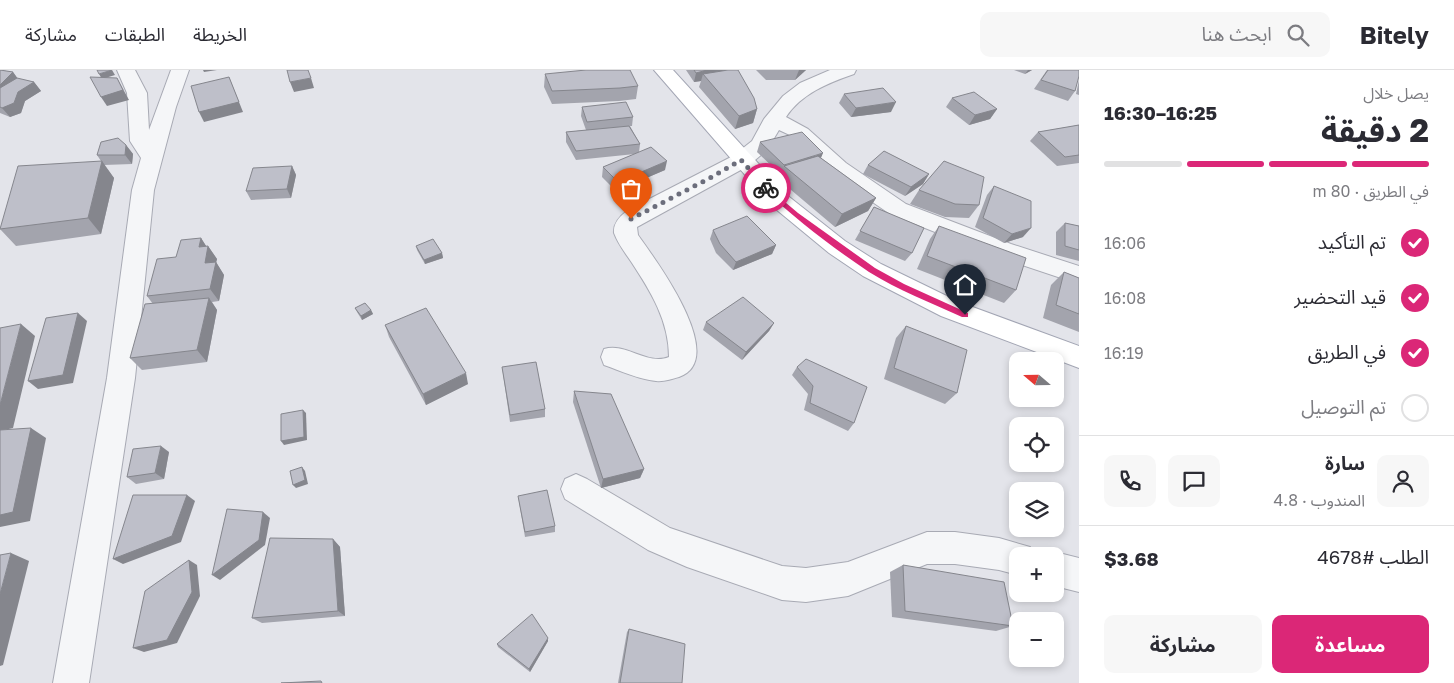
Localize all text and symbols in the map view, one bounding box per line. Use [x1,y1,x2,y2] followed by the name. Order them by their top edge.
[980,12,1330,57] search box
[1360,20,1429,49] text: Bitely
[1284,21,1312,49] icon: search
[1202,22,1272,45] text: ابحث هنا
[25,23,77,45] text: مشاركة
[105,23,165,45] text: الطبقات
[193,23,247,45] text: الخريطة
[1363,83,1429,103] text: يصل خلال
[1104,101,1217,124] text: 16:25–16:30
[1321,111,1429,149] text: 2 دقيقة
[741,163,791,213] courier
[610,168,652,219] pin
[752,174,780,202] icon: bike
[617,175,645,203] icon: bag
[1313,181,1429,201] text: في الطريق · 80 m
[1401,229,1429,257] icon: check
[1318,230,1386,253] text: تم التأكيد
[1104,233,1146,253] text: 16:06
[944,264,986,315] pin
[951,271,979,299] icon: home
[1401,284,1429,312] icon: check
[1294,285,1386,308] text: قيد التحضير
[1104,288,1146,308] text: 16:08
[1401,339,1429,367] icon: check
[1308,340,1386,363] text: في الطريق
[1104,343,1144,363] text: 16:19
[1009,352,1064,408] north arrow
[1009,352,1064,667] map controls
[1301,395,1386,418] text: تم التوصيل
[1009,417,1064,472] button: locate
[1325,451,1365,474] text: سارة
[1104,455,1156,507] button: phone
[1168,455,1220,507] button: chat
[1377,455,1429,507] button: person
[1009,482,1064,537] button: layers
[1274,490,1365,510] text: المندوب · 4.8
[1317,545,1429,568] text: الطلب #4678
[1009,547,1064,602] button: +
[1104,547,1159,570] text: $3.68
[1009,612,1064,667] button: −
[1104,615,1262,673] button: مشاركة
[1272,615,1429,673] button: مساعدة

